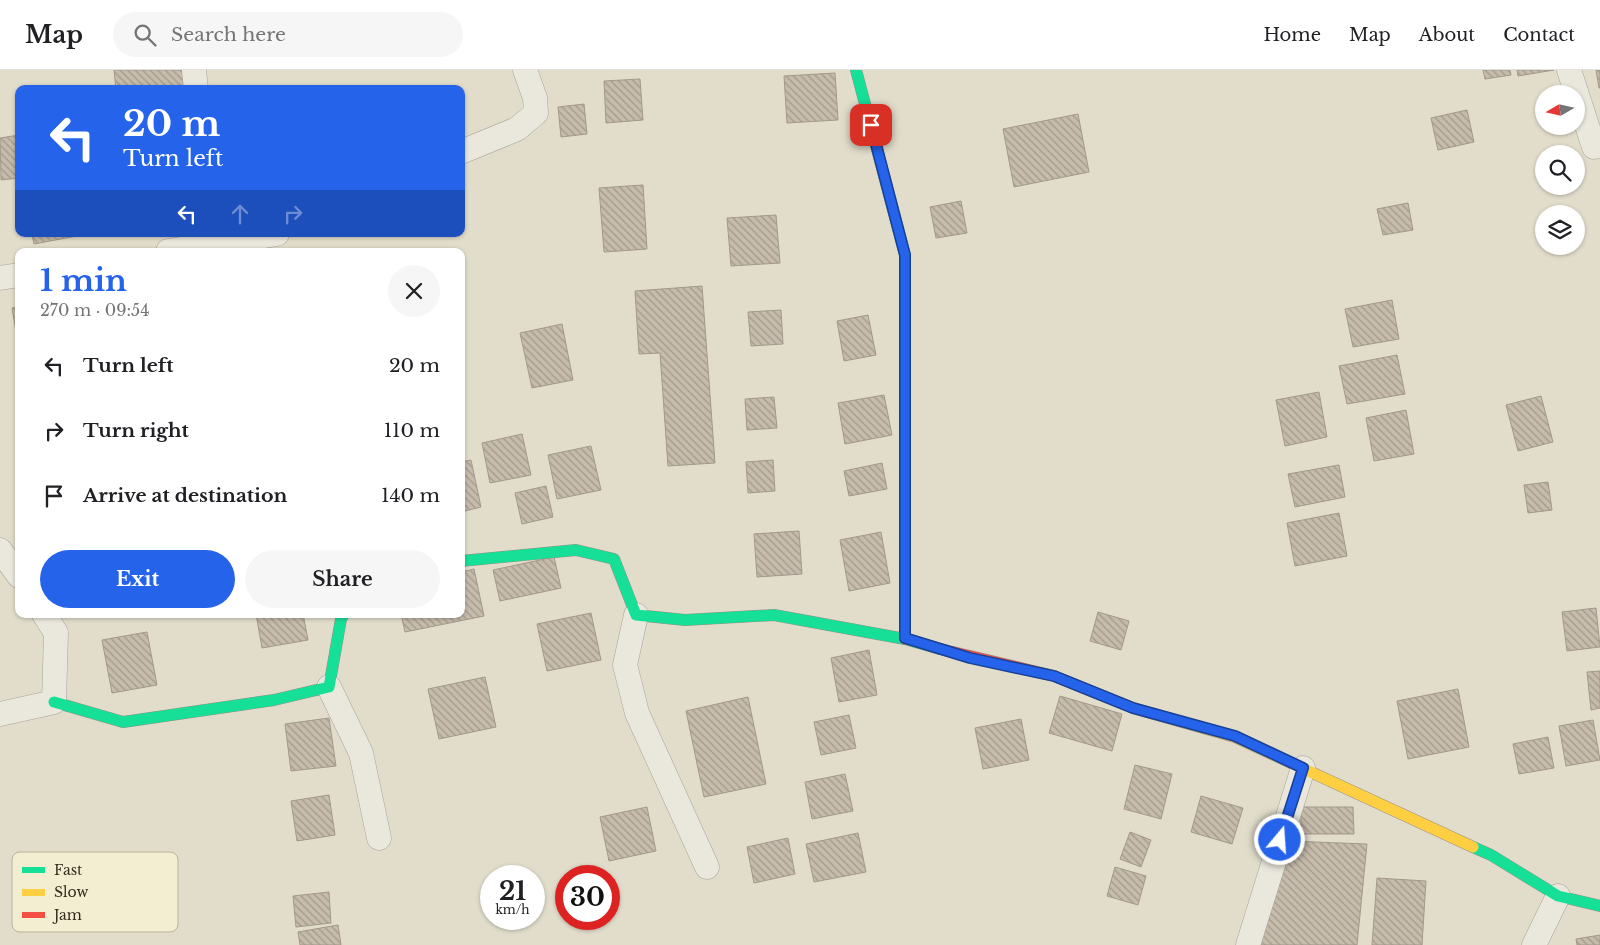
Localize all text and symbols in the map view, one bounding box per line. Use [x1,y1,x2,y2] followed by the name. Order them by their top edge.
[113,12,463,57] search box
[25,20,83,49] text: Map
[131,21,159,49] icon: search
[171,23,286,46] text: Search here
[1263,24,1321,46] text: Home
[1349,24,1391,46] text: Map
[1419,24,1475,46] text: About
[1503,24,1575,46] text: Contact
[1535,85,1585,135] north arrow
[1535,85,1585,255] map controls
[123,102,220,145] text: 20 m
[850,104,892,146] pin
[40,105,105,170] icon: left
[857,111,885,139] icon: arrive
[123,145,223,172] text: Turn left
[1535,145,1585,195] button: search
[173,200,201,228] icon: left
[226,200,254,228] icon: ahead
[279,200,307,228] icon: right
[1535,205,1585,255] button: layers
[40,262,127,299] text: 1 min
[388,265,440,317] button: close
[40,300,150,320] text: 270 m · 09:54
[40,352,68,380] icon: left
[83,354,174,377] text: Turn left
[389,354,440,377] text: 20 m
[40,417,68,445] icon: right
[83,419,189,442] text: Turn right
[384,419,440,442] text: 110 m
[40,482,68,510] icon: arrive
[83,484,287,507] text: Arrive at destination
[381,484,440,507] text: 140 m
[40,550,235,608] button: Exit
[245,550,440,608] button: Share
[1253,813,1305,865] position arrow
[12,852,178,932] legend
[54,861,83,879] text: Fast
[555,865,620,930] speed limit sign: 30
[499,876,526,907] text: 21
[54,883,88,901] text: Slow
[495,902,530,917] text: km/h
[52,906,82,924] text: Jam

